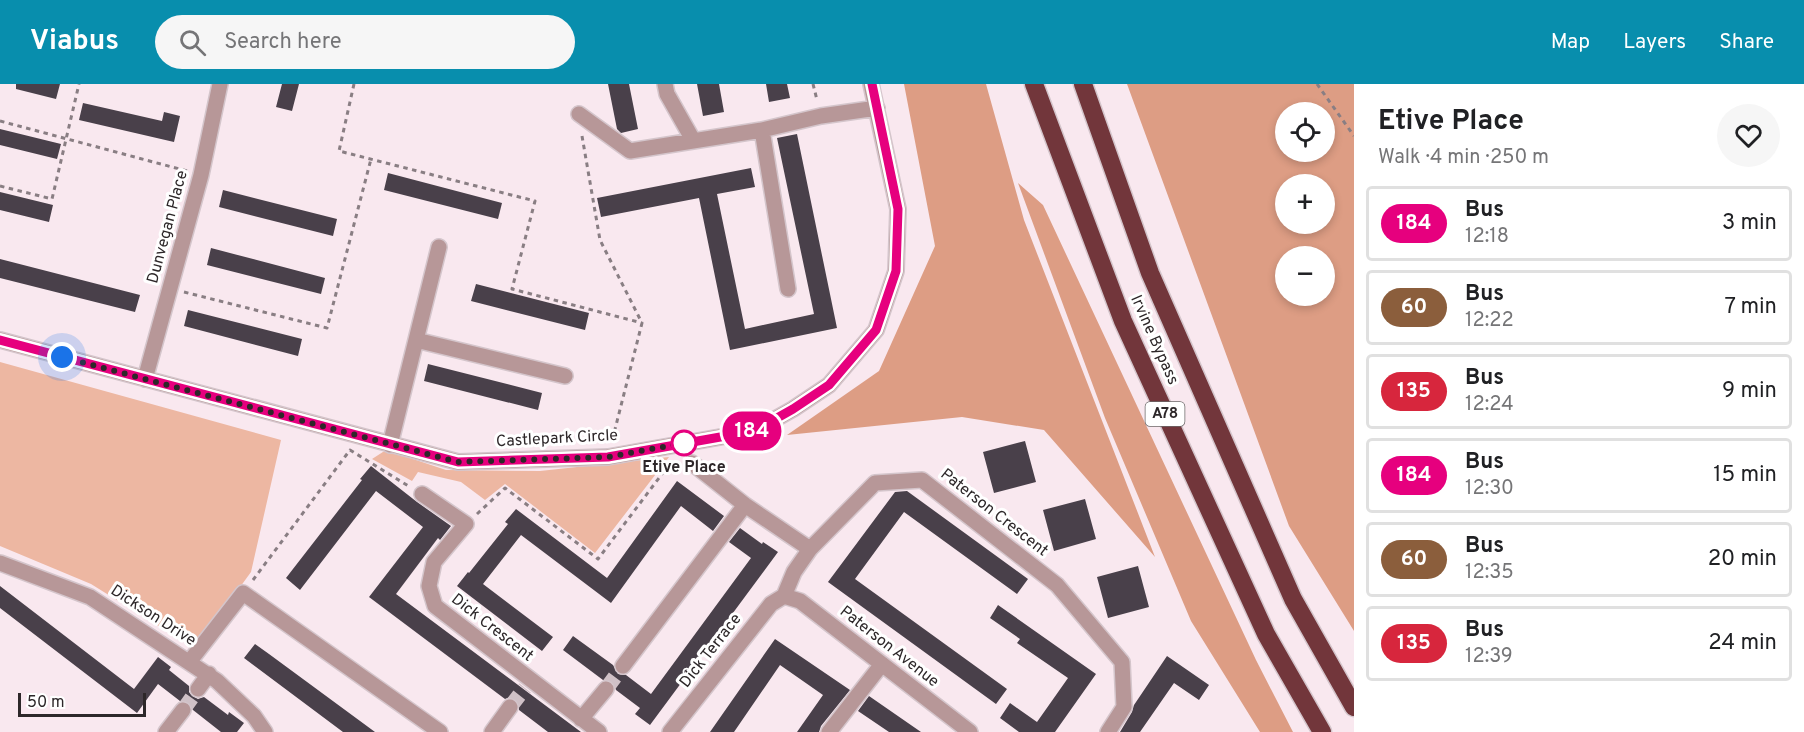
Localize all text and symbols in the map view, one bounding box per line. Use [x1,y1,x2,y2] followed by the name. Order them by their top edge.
[155,15,575,69] search box
[30,24,119,60] text: Viabus
[176,26,209,59] icon: search
[224,29,342,56] text: Search here
[1551,29,1590,56] text: Map
[1623,29,1686,56] text: Layers
[1719,29,1774,56] text: Share
[1275,102,1335,306] map controls
[1275,102,1335,162] button: locate
[1378,104,1524,140] text: Etive Place
[1717,104,1780,167] button: heart
[1378,145,1549,171] text: Walk · 4 min · 250 m
[143,168,193,286] street label: Dunvegan Place
[1275,174,1335,234] button: +
[1465,197,1504,224] text: Bus
[1396,210,1432,237] text: 184
[1722,210,1777,237] text: 3 min
[1465,224,1509,250] text: 12:18
[1275,246,1335,306] button: −
[1465,281,1504,308] text: Bus
[1125,292,1183,388] street label: Irvine Bypass
[1401,294,1427,321] text: 60
[1725,294,1777,321] text: 7 min
[1465,308,1514,334] text: 12:22
[47,342,77,372] your location
[1465,365,1504,392] text: Bus
[1397,378,1431,405] text: 135
[1722,378,1777,405] text: 9 min
[1465,392,1514,418] text: 12:24
[1146,402,1184,426] road number: A78
[718,412,786,450] line badge: 184
[734,418,770,445] text: 184
[495,426,619,452] street label: Castlepark Circle
[671,430,697,456] marker: Etive Place
[1465,449,1504,476] text: Bus
[642,458,726,478] place label: Etive Place
[1396,462,1432,489] text: 184
[1713,462,1777,489] text: 15 min
[936,465,1052,561] street label: Paterson Crescent
[1465,476,1514,502] text: 12:30
[1465,533,1504,560] text: Bus
[1401,546,1427,573] text: 60
[1708,546,1777,573] text: 20 min
[1465,560,1514,586] text: 12:35
[106,581,200,651] street label: Dickson Drive
[447,590,537,666] street label: Dick Crescent
[835,602,943,692] street label: Paterson Avenue
[676,610,746,692] street label: Dick Terrace
[1465,617,1504,644] text: Bus
[1397,630,1431,657] text: 135
[1708,630,1777,657] text: 24 min
[1465,644,1513,670] text: 12:39
[18,690,146,718] scale bar
[27,693,65,713] text: 50 m

